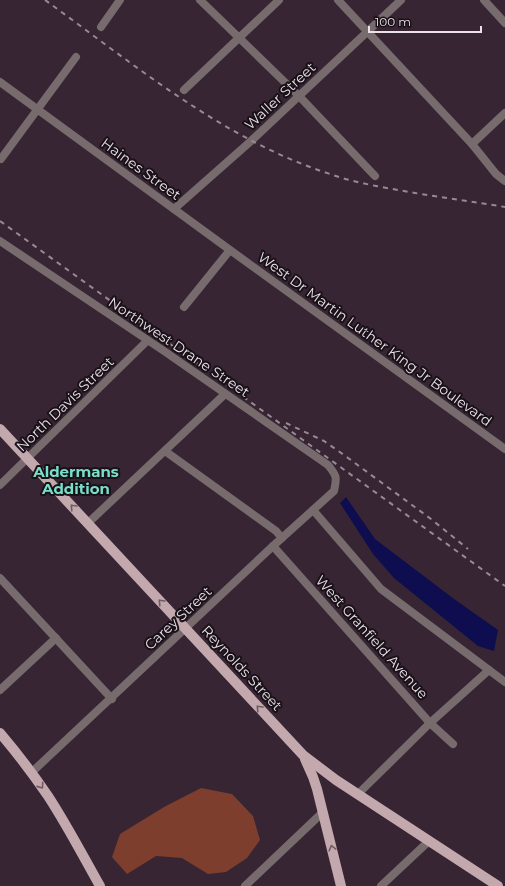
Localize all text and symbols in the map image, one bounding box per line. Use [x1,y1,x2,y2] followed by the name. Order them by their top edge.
[369,8,481,34] scale bar
[375,14,411,29] text: 100 m
[241,58,320,133] street label: Waller Street
[98,134,185,204] street label: Haines Street
[255,248,495,430] street label: West Dr Martin Luther King Jr Boulevard
[105,293,253,401] street label: Northwest Drane Street
[12,353,118,455] street label: North Davis Street
[32,462,119,498] district label: Aldermans Addition
[70,504,78,512] one-way arrow
[312,572,432,702] street label: West Granfield Avenue
[141,582,216,654] street label: Carey Street
[158,599,166,607] one-way arrow
[198,621,286,715] street label: Reynolds Street
[257,705,264,712] one-way arrow
[36,782,44,789] one-way arrow
[328,845,336,851] one-way arrow

